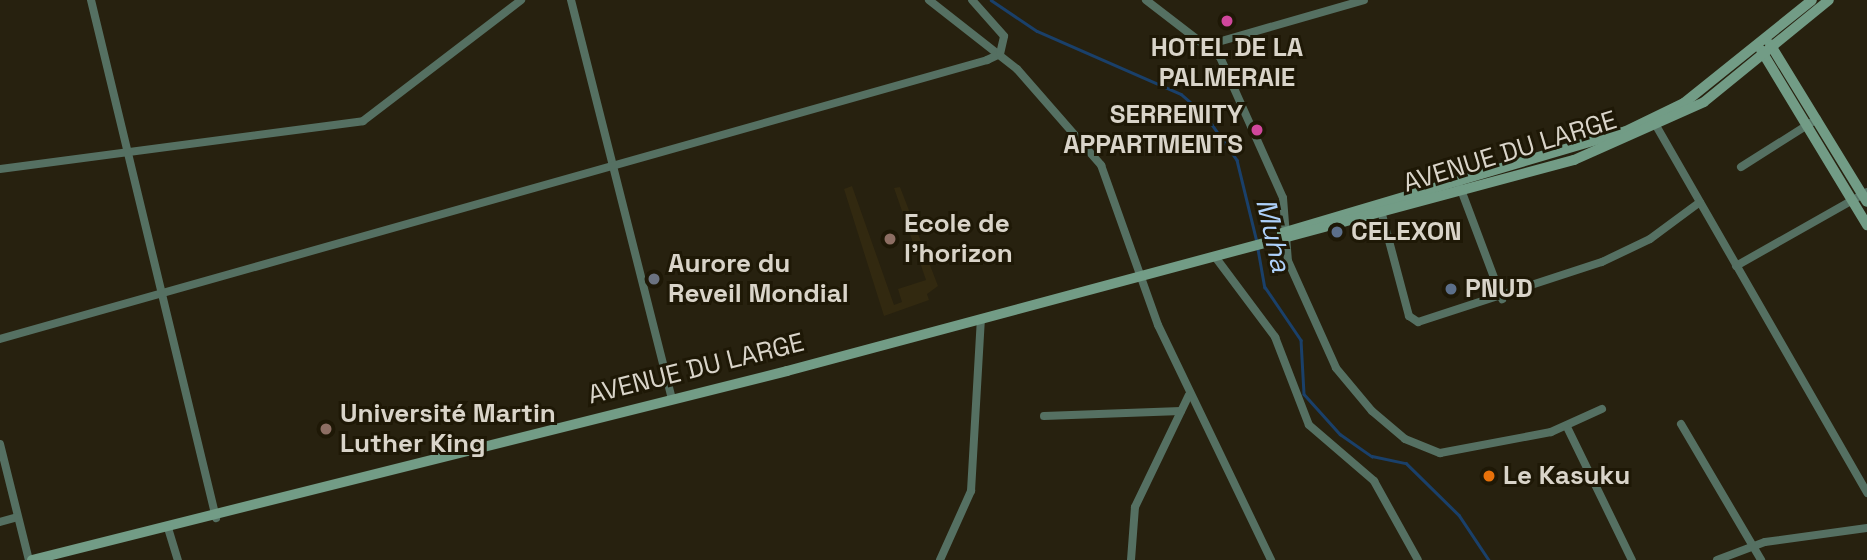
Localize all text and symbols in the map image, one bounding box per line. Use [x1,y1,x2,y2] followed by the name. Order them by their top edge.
[1219,13,1235,29] marker: HOTEL DE LA PALMERAIE
[1150,32,1304,94] place label: HOTEL DE LA PALMERAIE
[1063,99,1243,160] place label: SERRENITY APPARTMENTS
[1399,105,1621,199] street label: AVENUE DU LARGE
[1249,122,1265,138] marker: SERRENITY APPARTMENTS
[1249,195,1299,275] water label: Muha
[904,208,1013,270] place label: Ecole de l'horizon
[1351,216,1462,248] place label: CELEXON
[1329,224,1345,240] marker: CELEXON
[882,231,898,247] marker: Ecole de l'horizon
[668,248,849,310] place label: Aurore du Reveil Mondial
[646,271,662,287] marker: Aurore du Reveil Mondial
[1465,273,1533,305] place label: PNUD
[1443,281,1459,297] marker: PNUD
[585,327,807,411] street label: AVENUE DU LARGE
[340,398,556,460] place label: Université Martin Luther King
[318,421,334,437] marker: Université Martin Luther King
[1503,460,1630,492] place label: Le Kasuku
[1481,468,1497,484] marker: Le Kasuku

